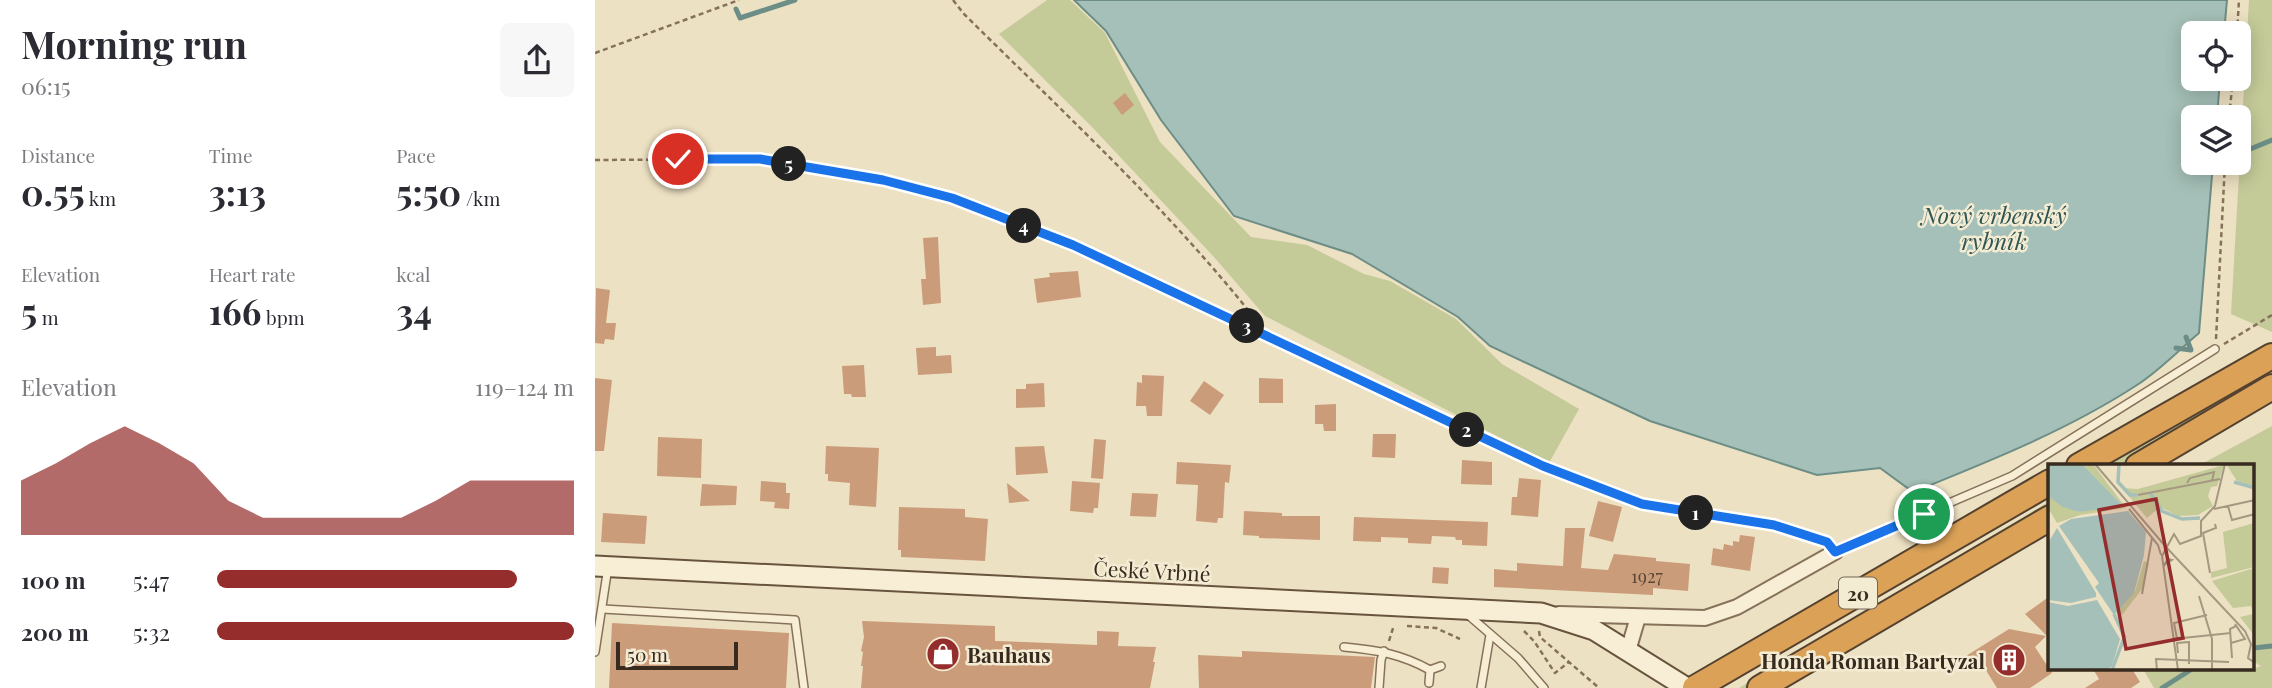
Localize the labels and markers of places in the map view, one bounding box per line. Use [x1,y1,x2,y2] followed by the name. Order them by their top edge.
[648,129,708,189] pin
[771,146,807,182] pin: 5
[1007,208,1041,244] pin: 4
[1229,308,1265,344] pin: 3
[1449,412,1485,448] pin: 2
[1894,484,1954,544] pin
[1679,496,1713,530] pin: 1
[924,635,962,673] shop icon: Bauhaus
[967,640,1051,668] place label: Bauhaus
[1990,641,2028,679] building icon: Honda Roman Bartyzal
[1761,646,1985,674] place label: Honda Roman Bartyzal

